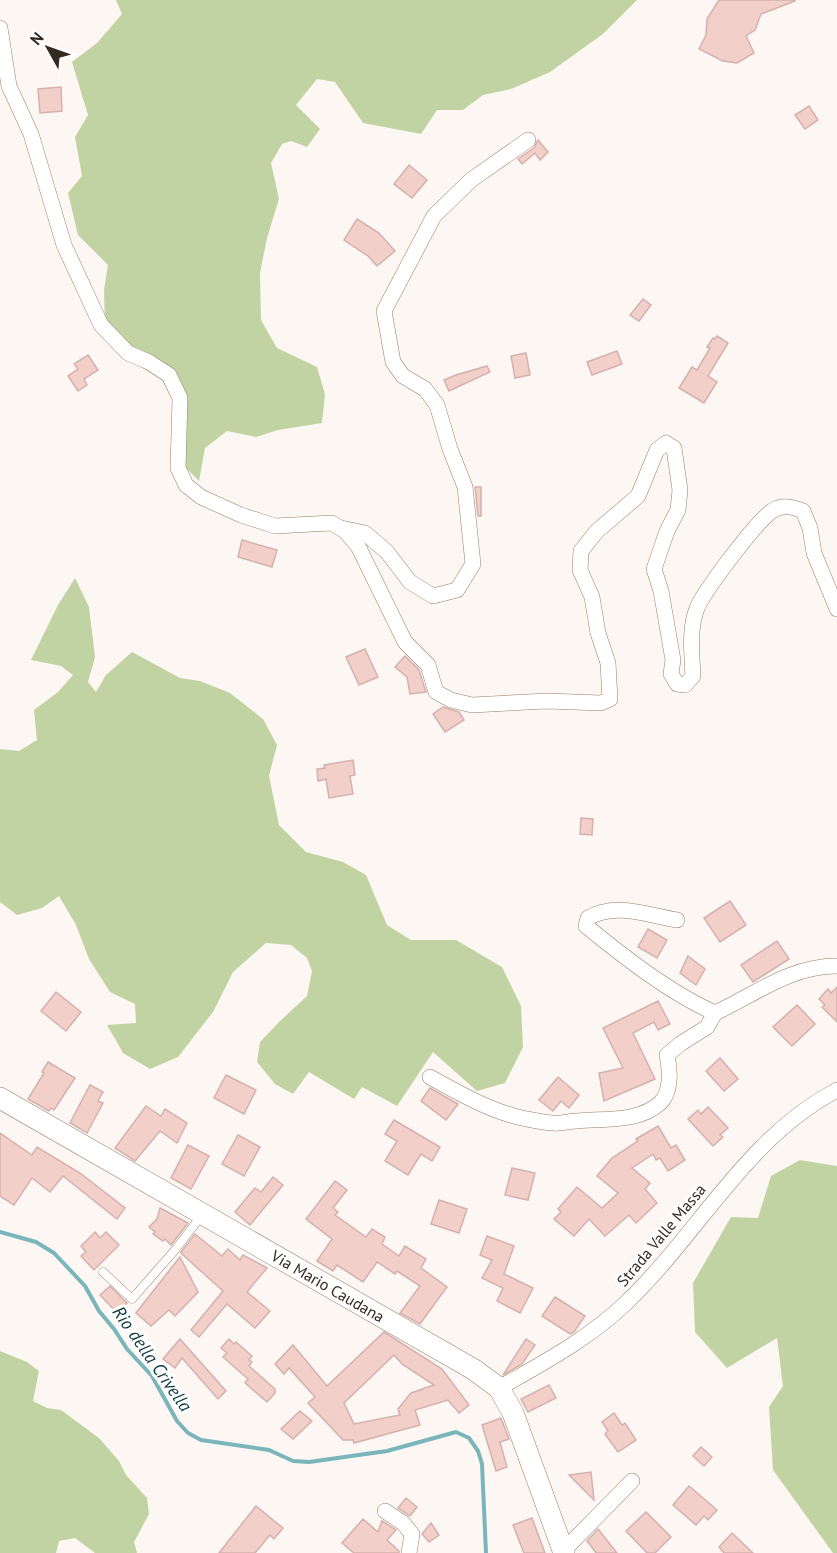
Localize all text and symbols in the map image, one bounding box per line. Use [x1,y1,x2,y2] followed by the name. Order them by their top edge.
[18,18,78,78] north arrow
[25,28,48,49] text: N
[612,1180,710,1290] street label: Strada Valle Massa
[267,1245,388,1327] street label: Via Mario Caudana
[108,1302,197,1416] water label: Rio della Crivella

